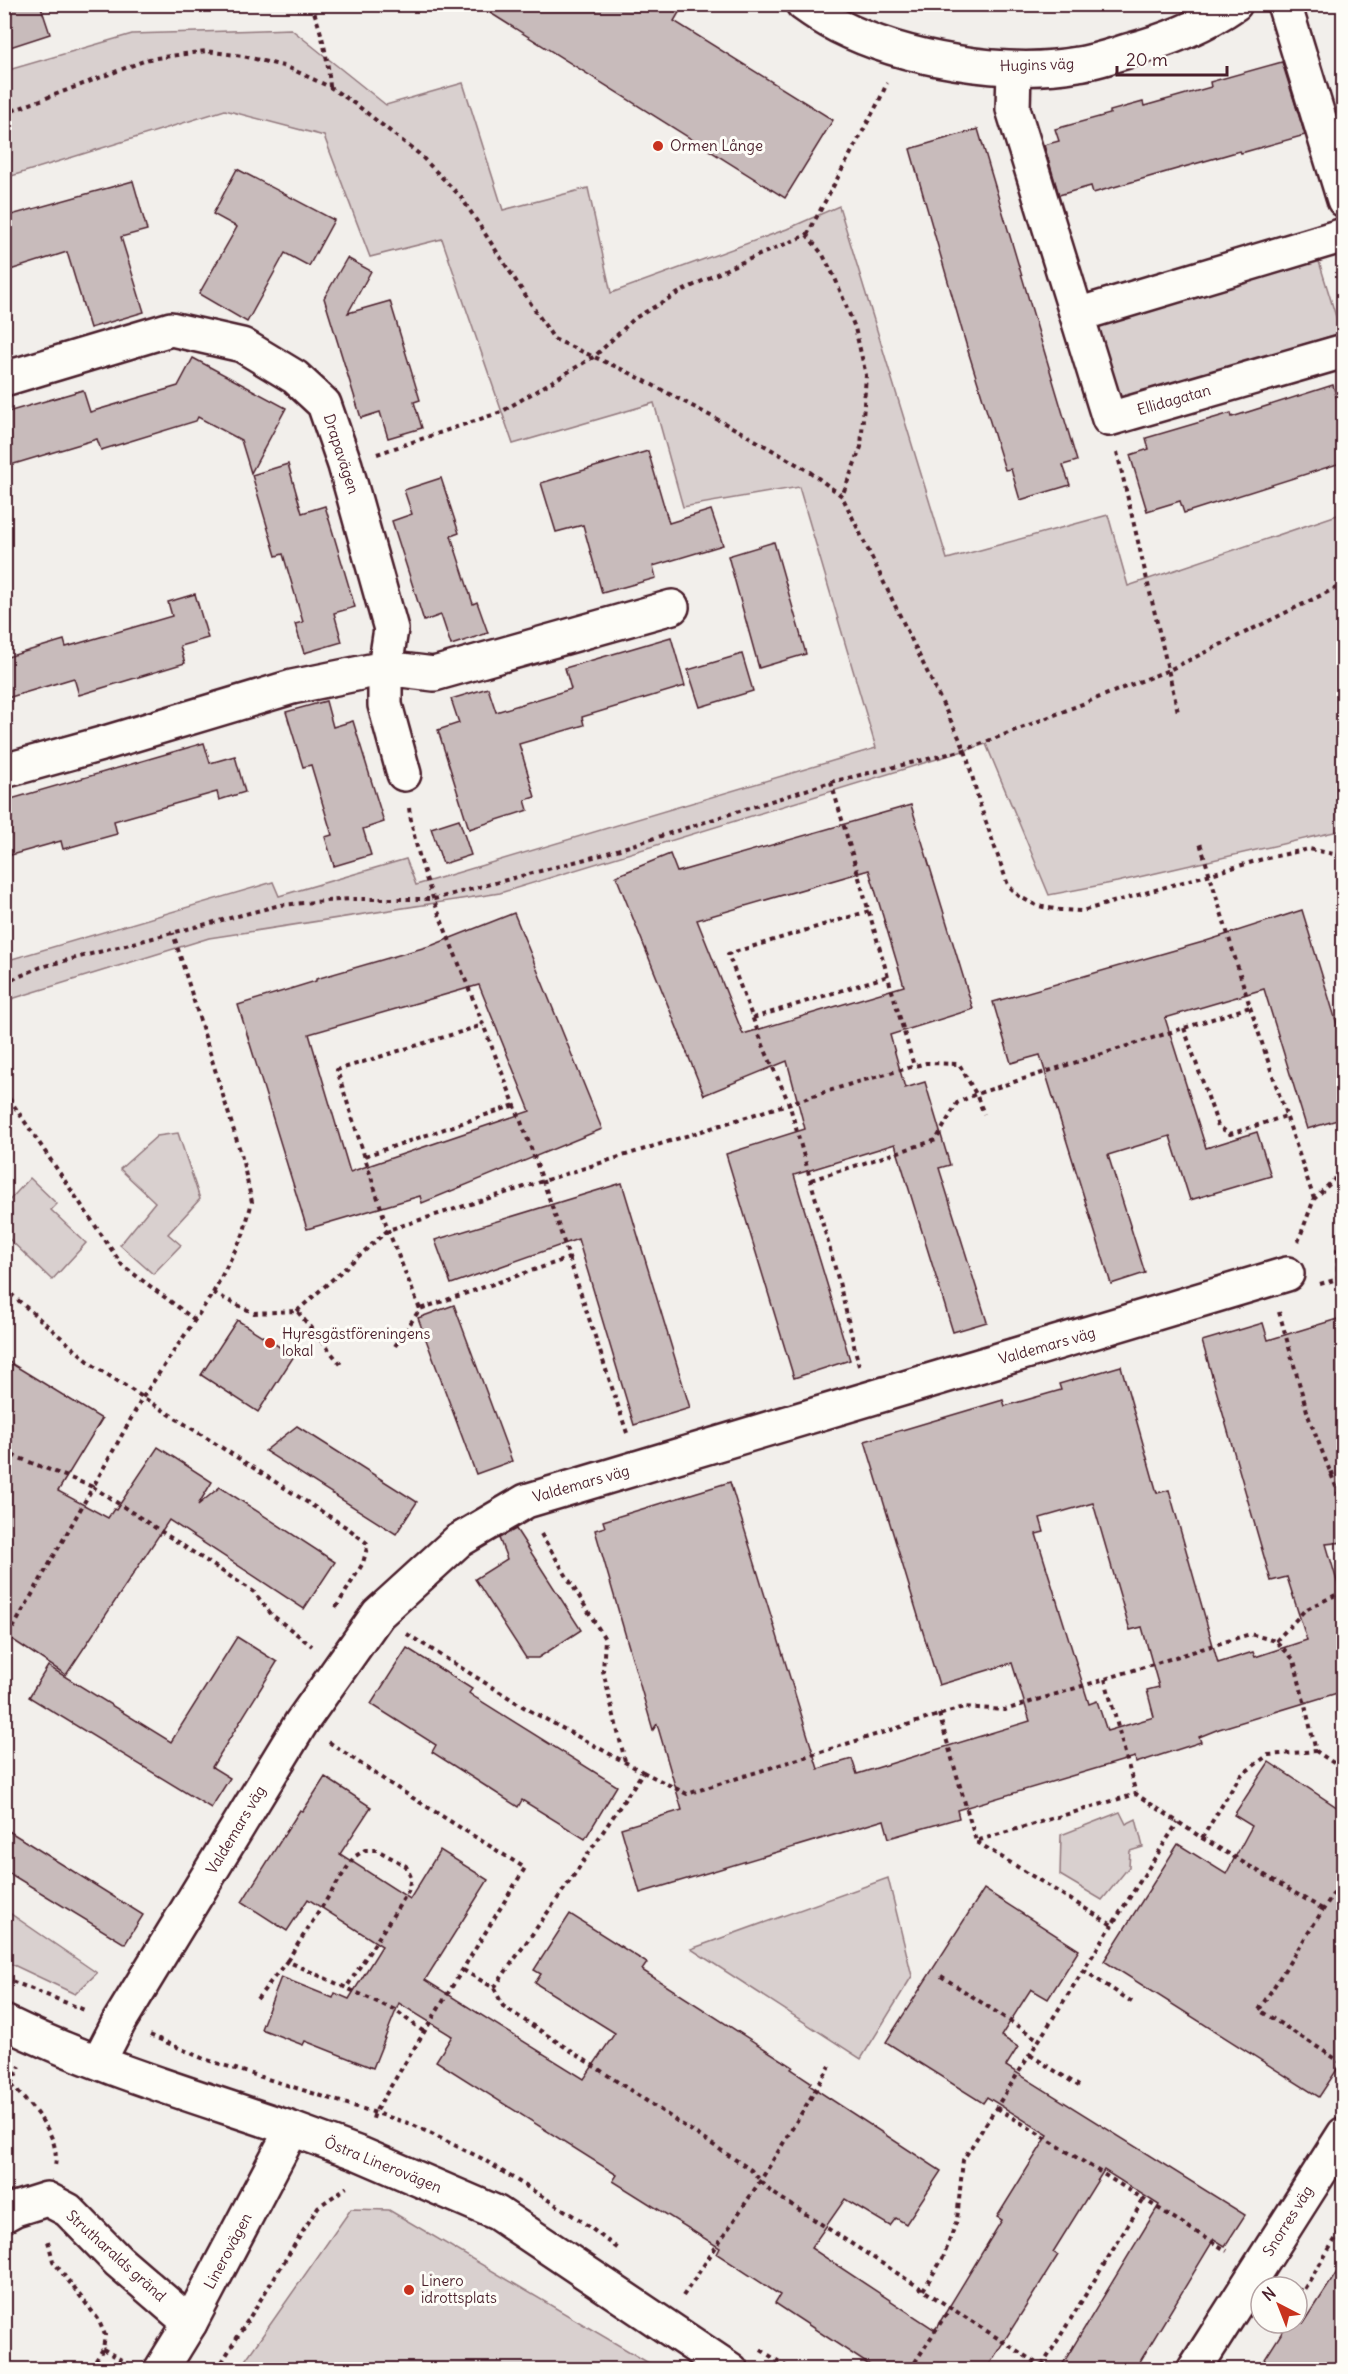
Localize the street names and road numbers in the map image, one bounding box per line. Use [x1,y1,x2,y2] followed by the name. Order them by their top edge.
[999,54,1074,75] street label: Hugins väg
[1135,380,1213,419] street label: Ellidagatan
[320,411,363,497] street label: Drapavägen
[996,1323,1097,1368] street label: Valdemars väg
[530,1461,631,1506] street label: Valdemars väg
[202,1782,269,1877] street label: Valdemars väg
[322,2132,445,2197] street label: Östra Linerovägen
[1258,2182,1317,2260] street label: Snorres väg
[62,2206,170,2306] street label: Strutharalds gränd
[200,2209,256,2292] street label: Linerovägen

